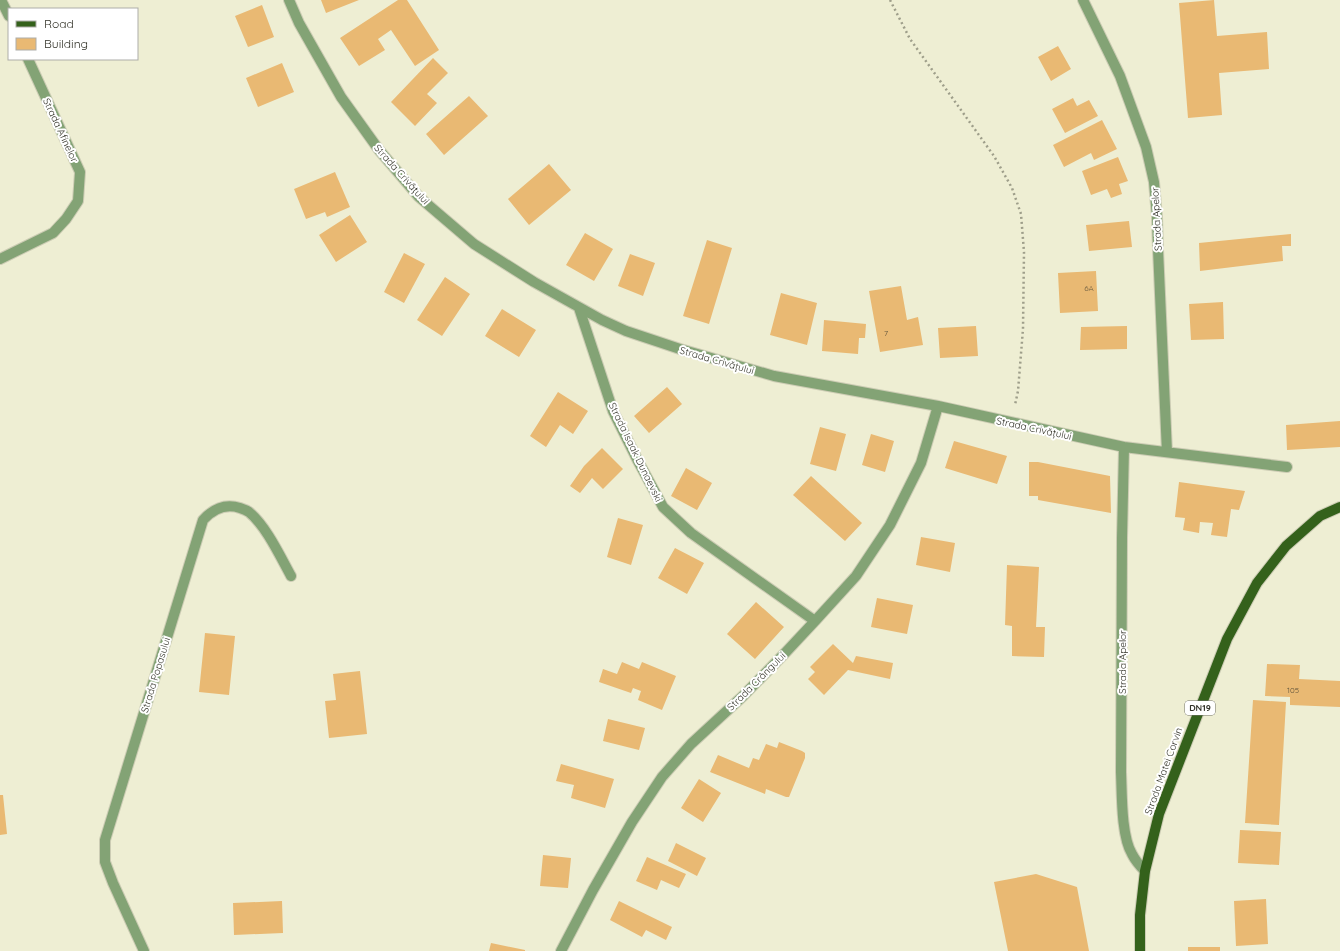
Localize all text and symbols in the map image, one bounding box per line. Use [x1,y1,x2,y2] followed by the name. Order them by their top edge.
[8,8,138,60] legend
[44,16,74,31] text: Road
[44,36,88,51] text: Building
[40,96,81,165] street label: Strada Afinelor
[371,141,432,207] street label: Strada Crivățului
[1148,187,1165,251] street label: Strada Apelor
[1084,283,1094,293] house number: 6A
[884,328,888,338] house number: 7
[678,344,756,377] street label: Strada Crivățului
[606,400,665,504] street label: Strada Isaak Dunaevski
[995,414,1073,443] street label: Strada Crivățului
[1116,630,1129,694] street label: Strada Apelor
[138,636,173,714] street label: Strada Popasului
[724,649,788,713] street label: Strada Crângului
[1287,685,1299,695] house number: 105
[1185,701,1215,715] road number: DN19
[1142,726,1185,817] street label: Strada Matei Corvin

